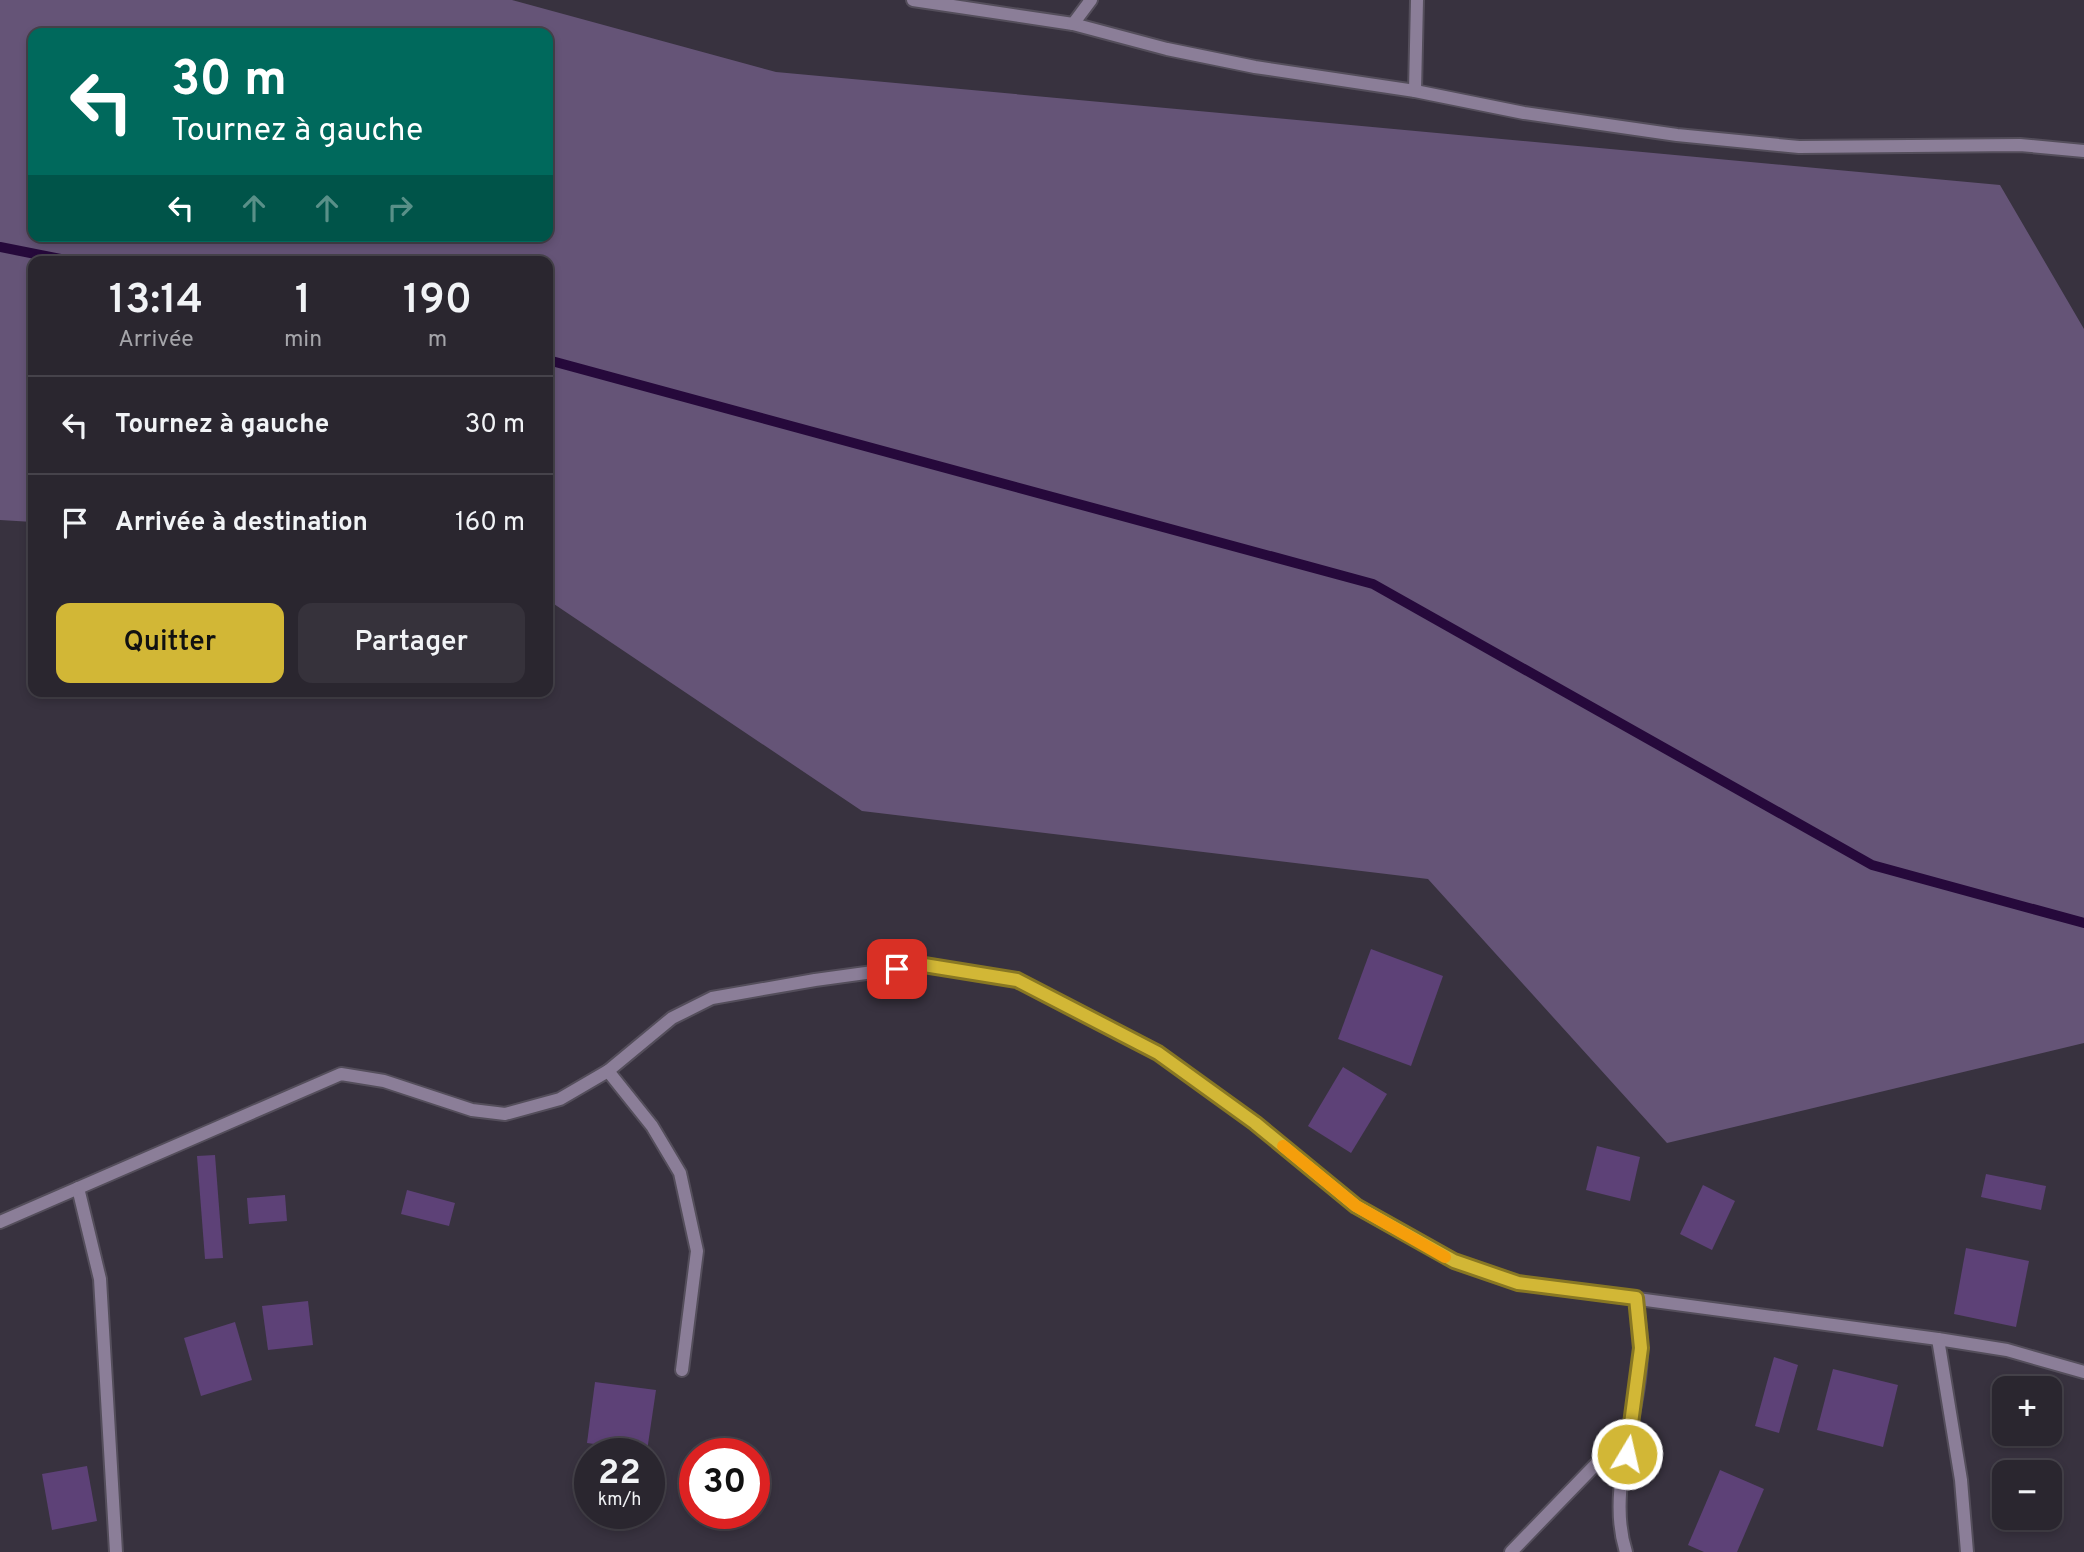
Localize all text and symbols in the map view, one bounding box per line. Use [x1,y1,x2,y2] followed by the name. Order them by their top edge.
[171,51,287,113] text: 30 m
[56,56,147,147] icon: left
[171,112,423,152] text: Tournez à gauche
[162,189,200,227] icon: left
[235,189,273,227] icon: ahead
[308,189,346,227] icon: ahead
[381,189,419,227] icon: right
[109,275,203,328] text: 13:14
[295,275,311,328] text: 1
[403,275,472,328] text: 190
[118,326,194,355] text: Arrivée
[284,326,322,355] text: min
[428,326,447,355] text: m
[56,406,94,444] icon: left
[115,409,329,442] text: Tournez à gauche
[465,409,525,442] text: 30 m
[56,504,94,542] icon: arrive
[115,507,368,540] text: Arrivée à destination
[455,507,525,540] text: 160 m
[56,603,284,683] button: Quitter
[298,603,525,683] button: Partager
[867,939,927,999] pin
[878,950,916,988] icon: arrive
[1992,1376,2062,1530] map controls
[1992,1376,2062,1446] button: +
[1590,1417,1664,1491] position arrow
[679,1438,770,1529] speed limit sign: 30
[598,1452,641,1496] text: 22
[1992,1460,2062,1530] button: −
[598,1489,641,1512] text: km/h

